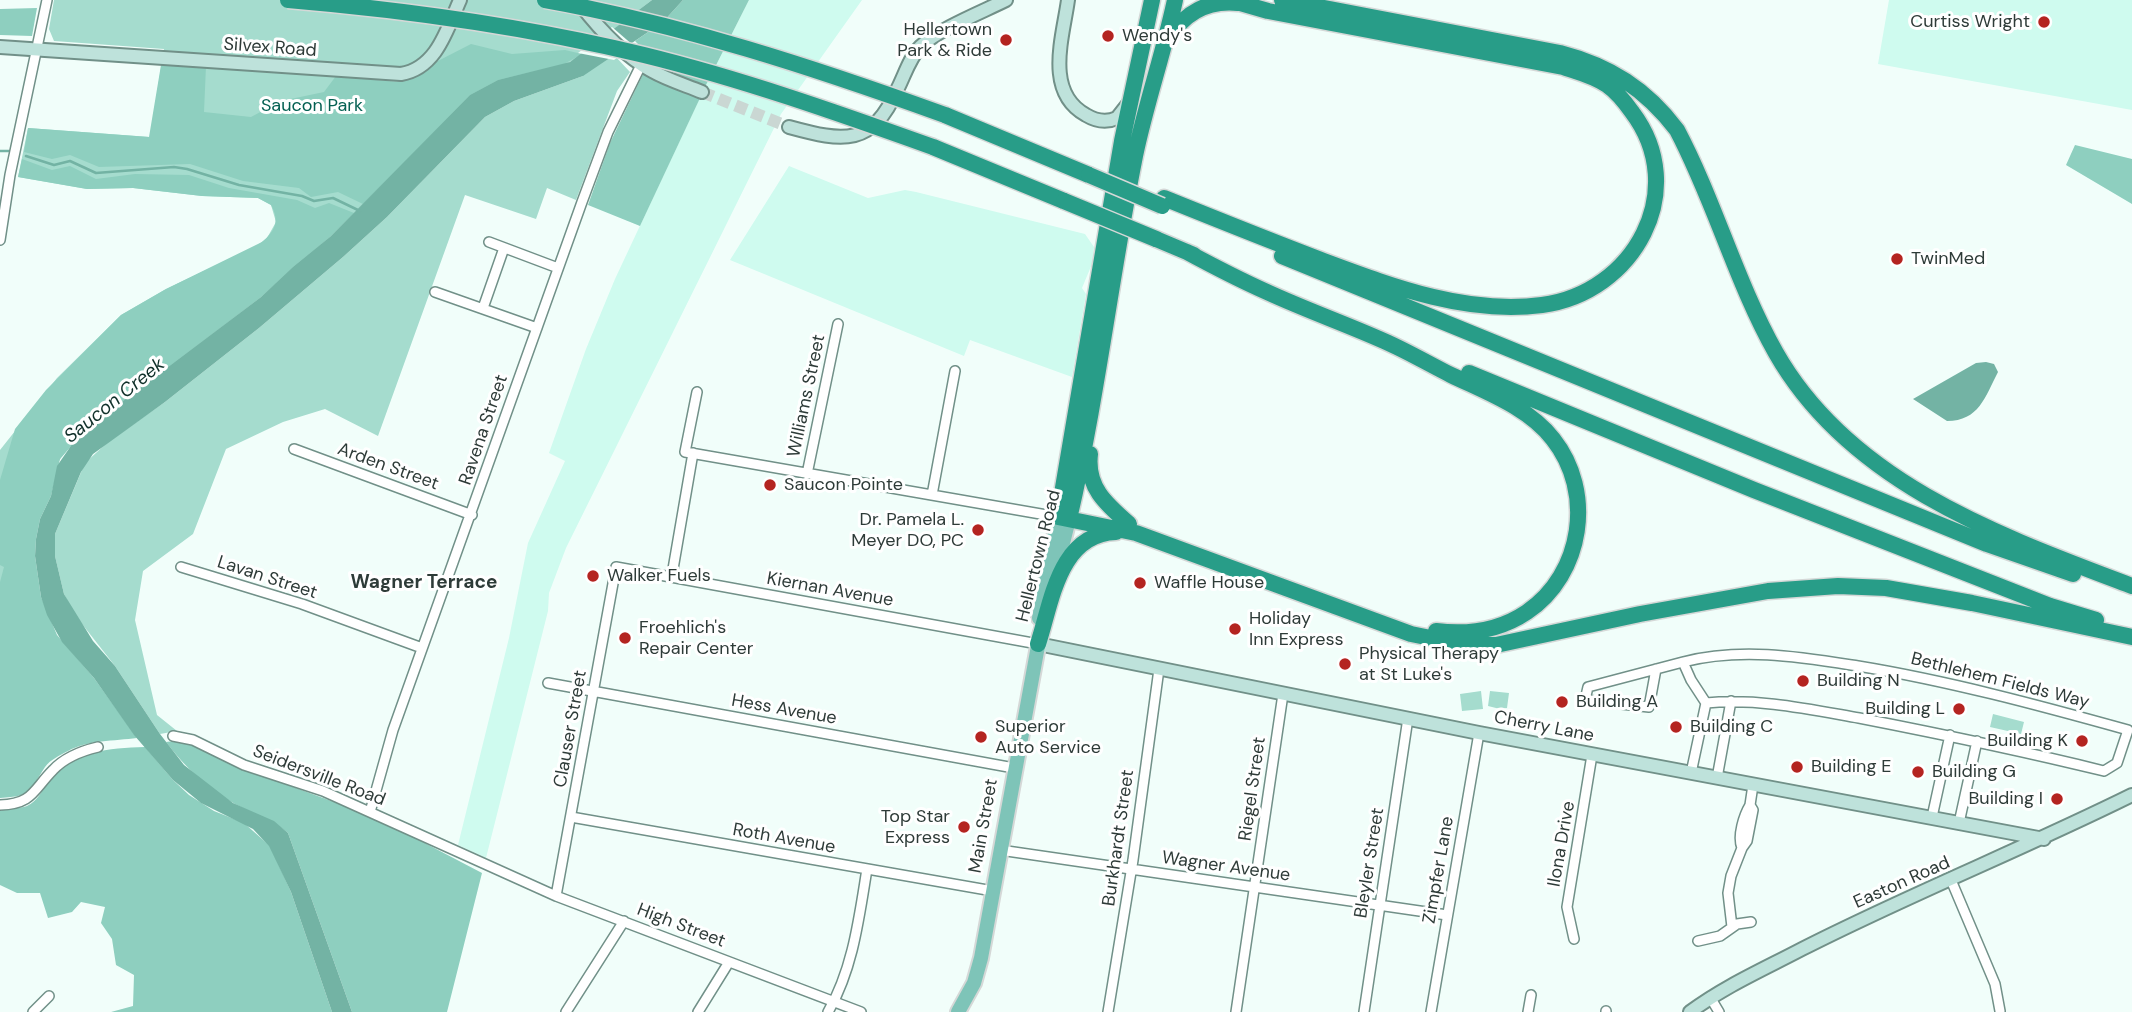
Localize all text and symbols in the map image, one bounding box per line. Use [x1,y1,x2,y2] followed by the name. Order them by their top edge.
[1910,11,2030,33] place label: Curtiss Wright
[2036,14,2052,30] marker: Curtiss Wright
[897,19,992,61] place label: Hellertown Park & Ride
[1122,25,1192,47] place label: Wendy's
[1100,28,1116,44] marker: Wendy's
[998,32,1014,48] marker: Hellertown Park & Ride
[223,34,317,62] street label: Silvex Road
[261,95,363,117] park label: Saucon Park
[1911,248,1985,270] place label: TwinMed
[1889,251,1905,267] marker: TwinMed
[783,333,831,459] street label: Williams Street
[60,353,170,449] water label: Saucon Creek
[455,372,513,488] street label: Ravena Street
[335,439,441,495] street label: Arden Street
[784,474,903,496] place label: Saucon Pointe
[762,477,778,493] marker: Saucon Pointe
[1012,488,1066,624] street label: Hellertown Road
[851,509,964,552] place label: Dr. Pamela L. Meyer DO, PC
[970,522,986,538] marker: Dr. Pamela L. Meyer DO, PC
[214,552,320,604] street label: Lavan Street
[607,565,711,587] place label: Walker Fuels
[585,568,601,584] marker: Walker Fuels
[765,568,895,612] street label: Kiernan Avenue
[351,572,497,594] district label: Wagner Terrace
[1154,572,1264,594] place label: Waffle House
[1132,575,1148,591] marker: Waffle House
[1249,608,1344,650] place label: Holiday Inn Express
[639,617,753,660] place label: Froehlich's Repair Center
[1227,621,1243,637] marker: Holiday Inn Express
[617,630,633,646] marker: Froehlich's Repair Center
[1359,643,1499,686] place label: Physical Therapy at St Luke's
[1909,648,2091,714] street label: Bethlehem Fields Way
[1337,656,1353,672] marker: Physical Therapy at St Luke's
[550,669,592,789] street label: Clauser Street
[1817,670,1900,692] place label: Building N
[1795,673,1811,689] marker: Building N
[730,690,838,730] street label: Hess Avenue
[1576,691,1658,713] place label: Building A
[1554,694,1570,710] marker: Building A
[1865,698,1945,720] place label: Building L
[1951,701,1967,717] marker: Building L
[1492,707,1596,747] street label: Cherry Lane
[995,716,1101,758] place label: Superior Auto Service
[1690,716,1773,738] place label: Building C
[1668,719,1684,735] marker: Building C
[973,729,989,745] marker: Superior Auto Service
[1987,730,2068,752] place label: Building K
[2074,733,2090,749] marker: Building K
[1235,736,1271,842] street label: Riegel Street
[250,741,388,811] street label: Seidersville Road
[1811,756,1891,778] place label: Building E
[1789,759,1805,775] marker: Building E
[1932,761,2016,783] place label: Building G
[1910,764,1926,780] marker: Building G
[1099,768,1139,908] street label: Burkhardt Street
[965,777,1003,875] street label: Main Street
[1969,788,2043,810] place label: Building I
[2049,791,2065,807] marker: Building I
[1544,800,1580,888] street label: Ilona Drive
[881,806,950,848] place label: Top Star Express
[1351,806,1389,920] street label: Bleyler Street
[1419,815,1459,925] street label: Zimpfer Lane
[731,819,837,859] street label: Roth Avenue
[956,819,972,835] marker: Top Star Express
[1160,847,1292,887] street label: Wagner Avenue
[1851,852,1953,914] street label: Easton Road
[634,899,728,953] street label: High Street

